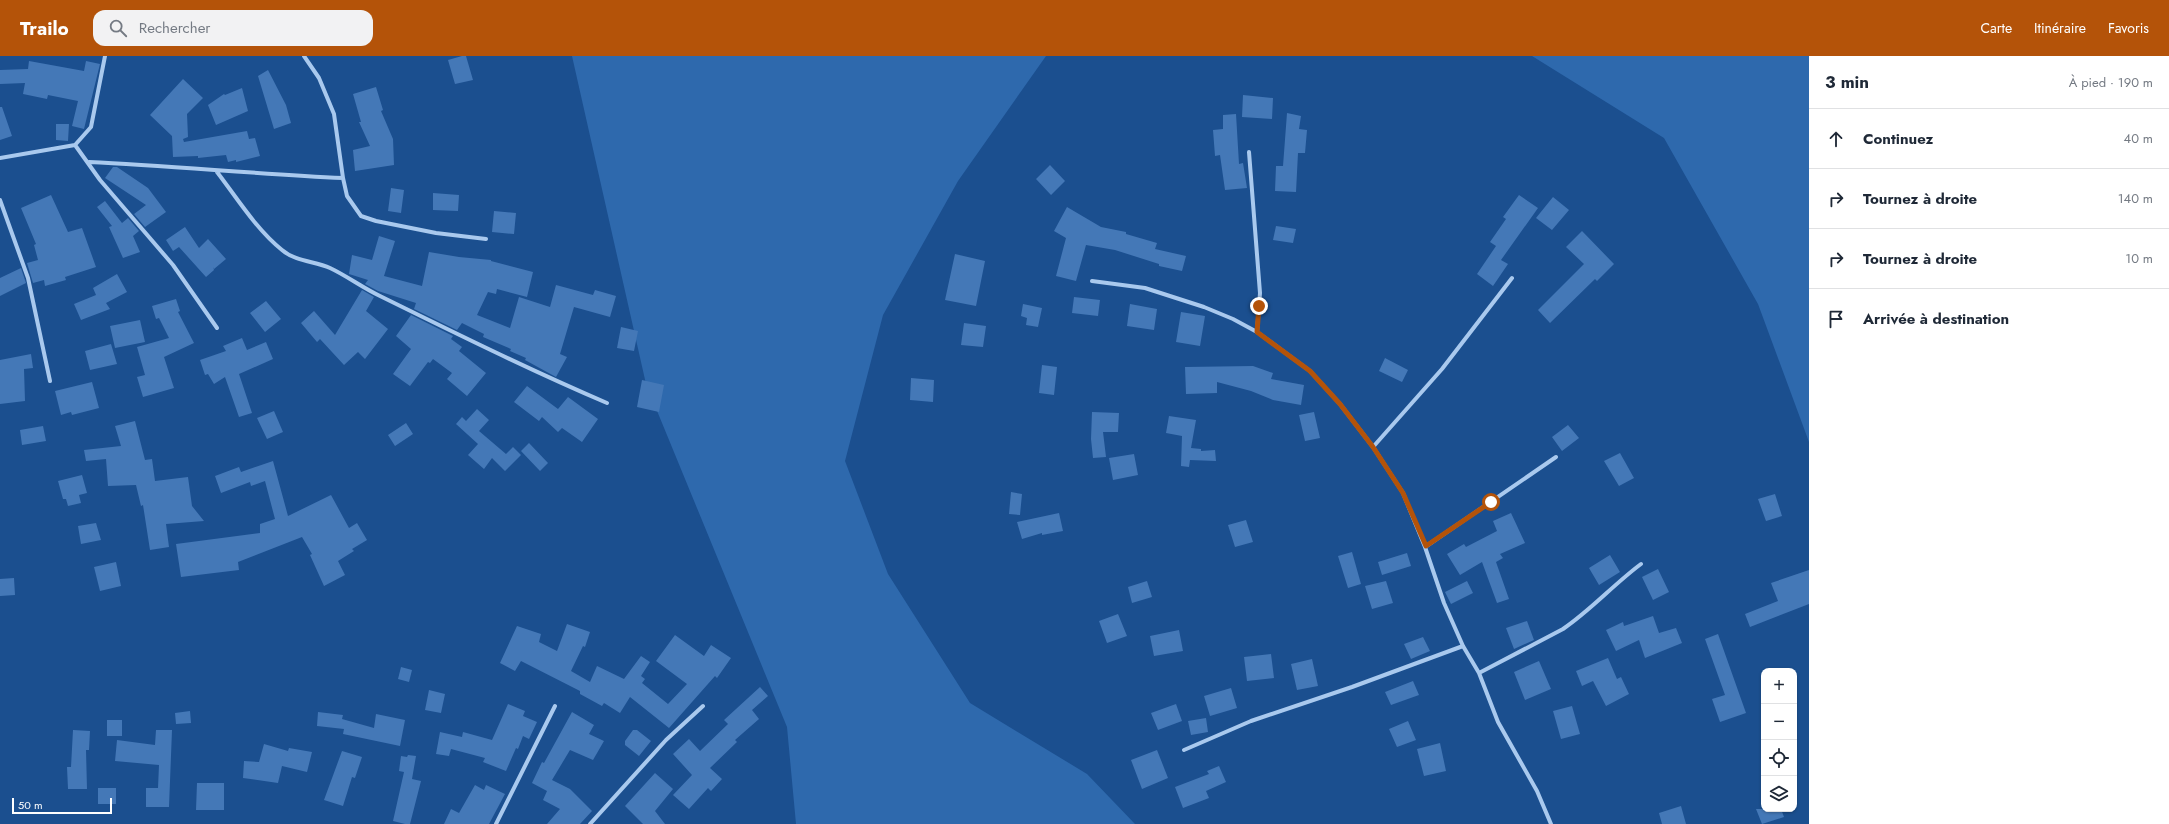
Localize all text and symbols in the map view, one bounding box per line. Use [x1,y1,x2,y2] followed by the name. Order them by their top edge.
[93,10,373,46] search box
[20,15,69,42] text: Trailo
[107,17,129,39] icon: search
[139,17,211,39] text: Rechercher
[1980,18,2012,38] text: Carte
[2034,18,2086,38] text: Itinéraire
[2108,18,2149,38] text: Favoris
[1825,70,1869,94] text: 3 min
[2069,73,2153,92] text: À pied · 190 m
[1825,128,1847,150] icon: ahead
[1863,128,1933,150] text: Continuez
[2124,129,2153,148] text: 40 m
[1825,188,1847,210] icon: right
[1863,188,1977,210] text: Tournez à droite
[2118,189,2153,208] text: 140 m
[1825,248,1847,270] icon: right
[1863,248,1977,270] text: Tournez à droite
[2125,249,2153,268] text: 10 m
[1250,297,1268,315] route end
[1825,308,1847,330] icon: arrive
[1863,308,2009,330] text: Arrivée à destination
[1482,493,1500,511] route start
[1761,668,1797,812] map controls
[1761,668,1797,704] button: +
[1761,704,1797,740] button: −
[1761,740,1797,776] button: locate
[1761,776,1797,812] button: layers
[12,796,112,815] scale bar
[18,797,43,813] text: 50 m

